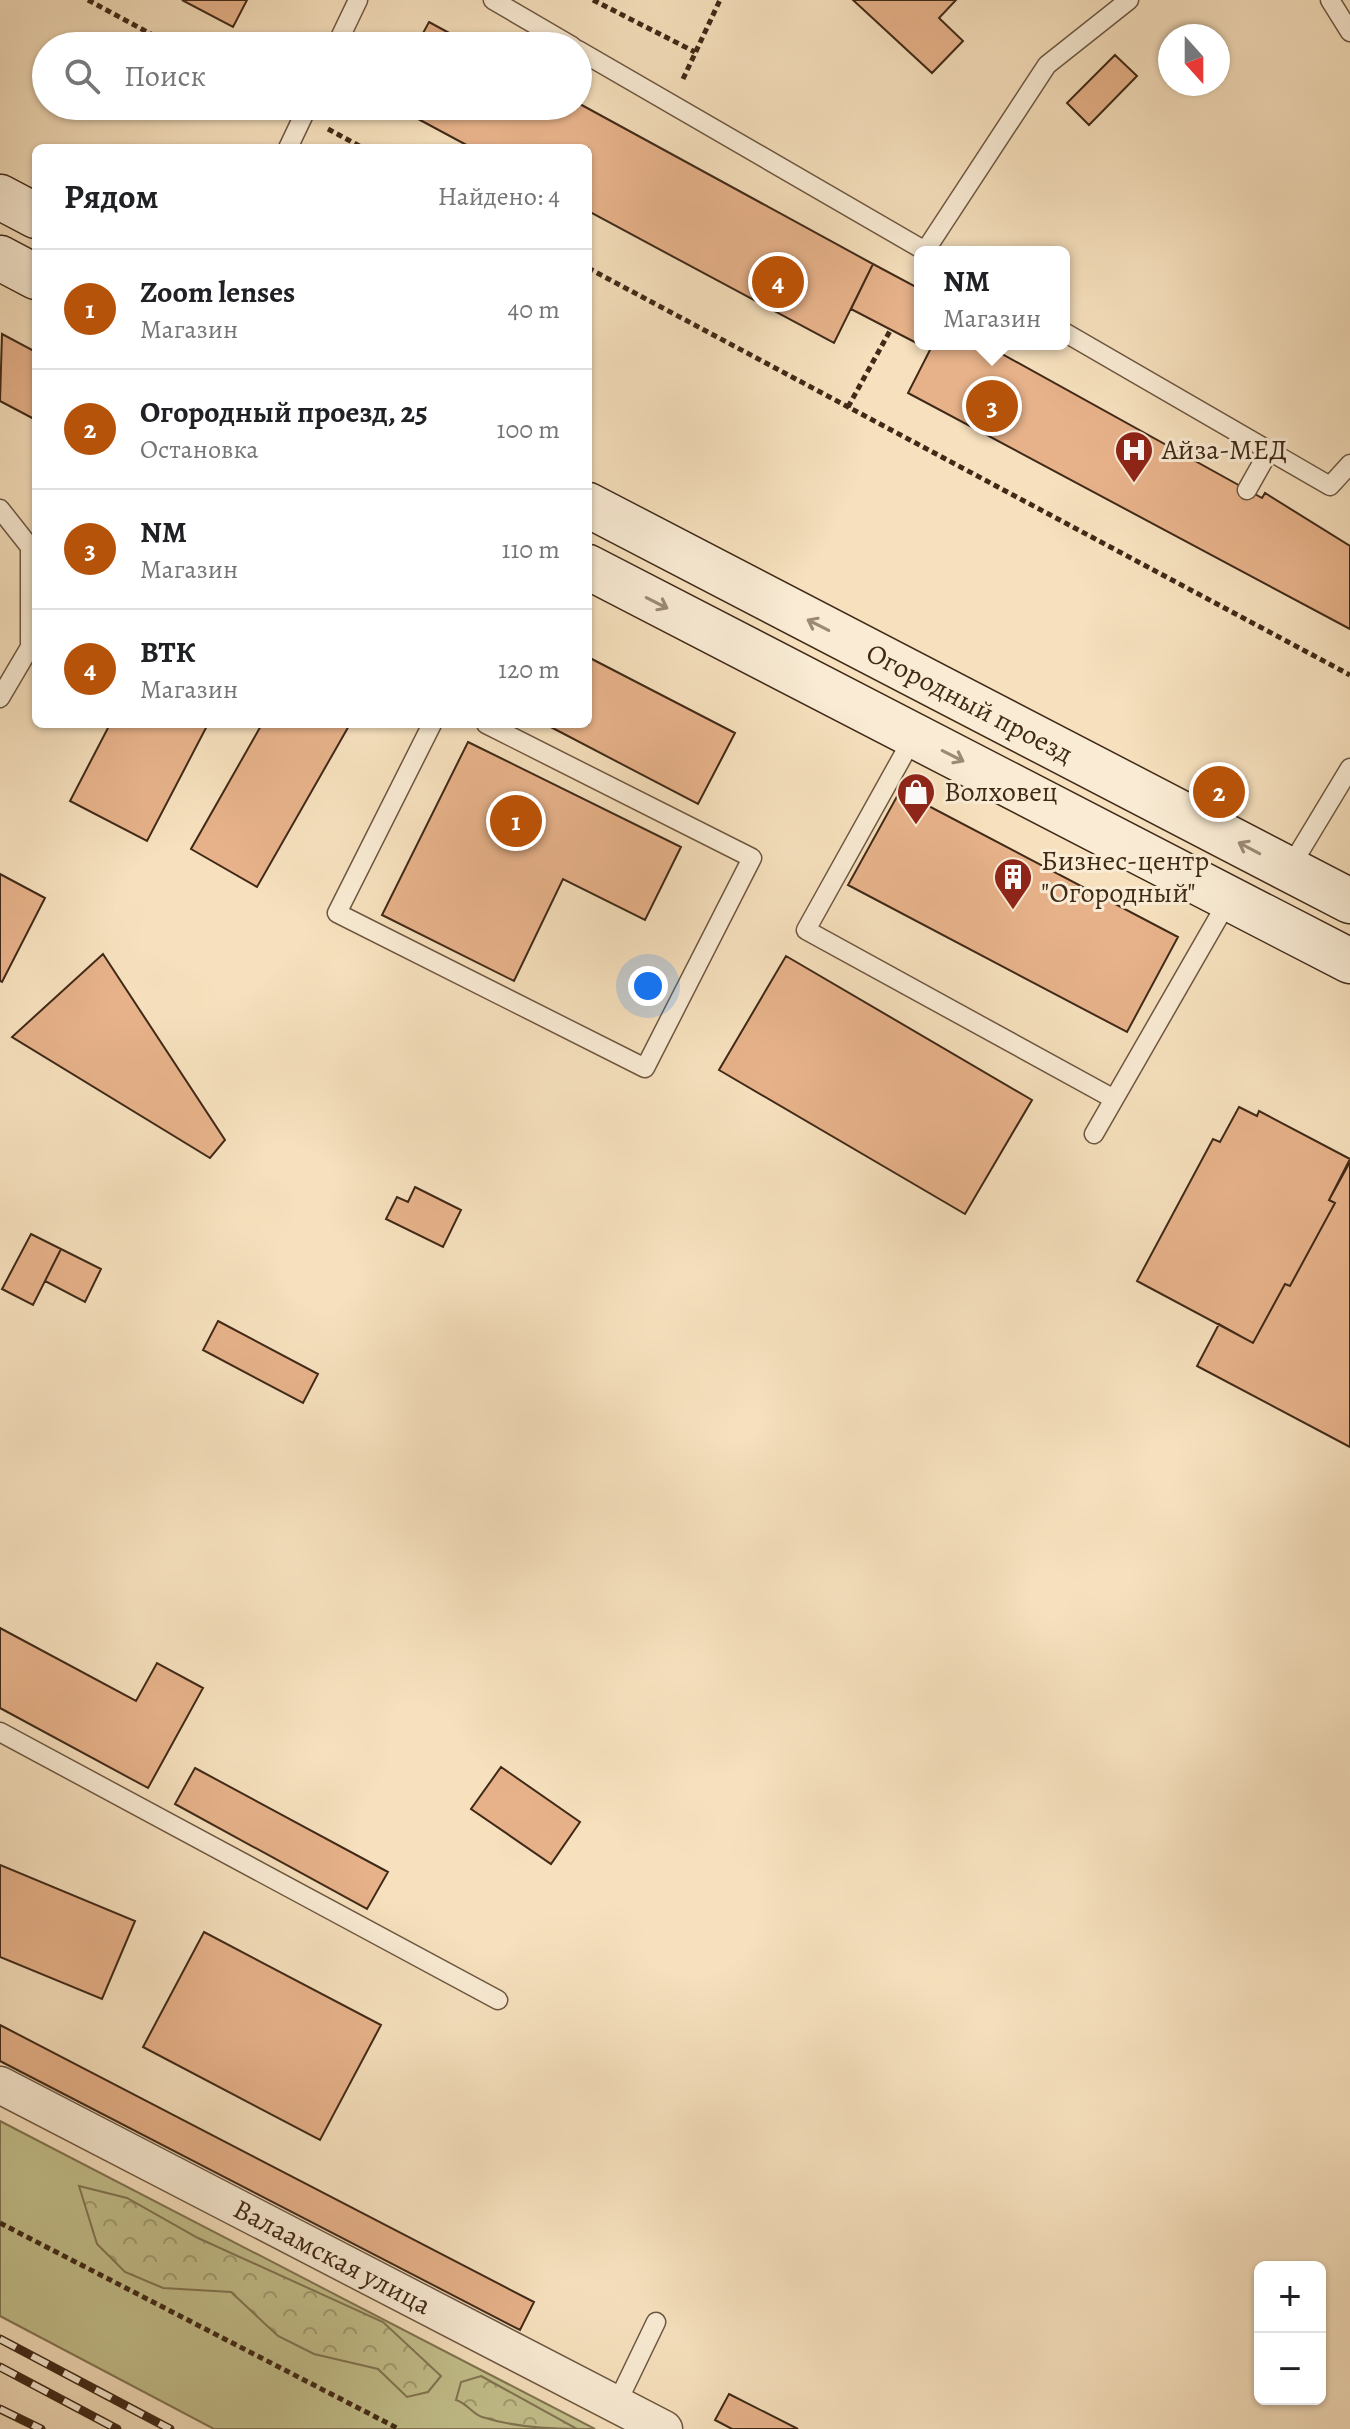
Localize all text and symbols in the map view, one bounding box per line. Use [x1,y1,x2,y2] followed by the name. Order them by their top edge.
[1158,24,1230,96] north arrow
[32,32,592,120] search box
[60,54,104,98] icon: search
[124,56,206,96] text: Поиск
[64,173,158,220] text: Рядом
[438,179,560,214] text: Найдено: 4
[914,246,1070,350] popup
[752,252,804,312] pin: 4
[943,261,990,301] text: NM
[140,272,295,312] text: Zoom lenses
[85,292,95,327] text: 1
[508,292,560,327] text: 40 m
[943,301,1041,336] text: Магазин
[140,312,238,347] text: Магазин
[966,376,1018,436] pin: 3
[140,392,428,432] text: Огородный проезд, 25
[84,412,96,447] text: 2
[497,412,560,447] text: 100 m
[1113,429,1155,484] hospital icon: Айза-МЕД
[1161,431,1287,469] place label: Айза-МЕД
[140,432,258,467] text: Остановка
[140,512,187,552] text: NM
[84,532,96,567] text: 3
[502,532,560,567] text: 110 m
[140,552,238,587] text: Магазин
[645,596,669,612] one-way arrow
[807,616,831,632] one-way arrow
[140,632,195,672] text: ВТК
[860,634,1080,773] street label: Огородный проезд
[84,652,96,687] text: 4
[498,652,560,687] text: 120 m
[140,672,238,707] text: Магазин
[941,749,965,765] one-way arrow
[1193,762,1245,822] pin: 2
[895,771,937,826] shop icon: Волховец
[944,773,1058,811] place label: Волховец
[490,791,542,851] pin: 1
[1238,839,1262,855] one-way arrow
[1041,842,1209,912] place label: Бизнес-центр "Огородный"
[992,856,1034,911] building icon: Бизнес-центр "Огородный"
[628,966,668,1006] your location
[227,2190,438,2324] street label: Валаамская улица
[1254,2261,1326,2405] map controls
[1254,2261,1326,2333] button: +
[1254,2333,1326,2405] button: −

